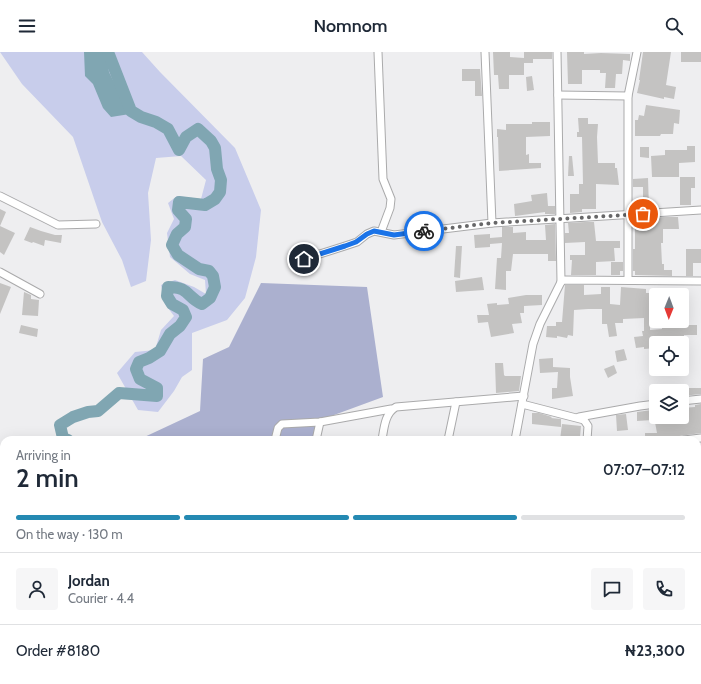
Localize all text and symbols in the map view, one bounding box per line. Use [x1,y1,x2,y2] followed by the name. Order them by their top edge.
[16,15,38,37] icon: menu
[313,15,388,37] text: Nomnom
[663,15,685,37] icon: search
[626,197,660,231] pin
[632,203,654,225] icon: bag
[404,211,444,251] courier
[413,220,435,242] icon: bike
[287,242,321,276] pin
[293,248,315,270] icon: home
[649,288,689,328] north arrow
[649,288,689,424] map controls
[649,336,689,376] button: locate
[649,384,689,424] button: layers
[16,447,71,463] text: Arriving in
[603,461,685,479] text: 07:07–07:12
[16,462,79,494] text: 2 min
[16,526,123,542] text: On the way · 130 m
[16,568,58,610] button: person
[591,568,633,610] button: chat
[643,568,685,610] button: phone
[68,572,110,590] text: Jordan
[68,590,134,606] text: Courier · 4.4
[16,642,100,660] text: Order #8180
[624,642,685,660] text: ₦23,300

